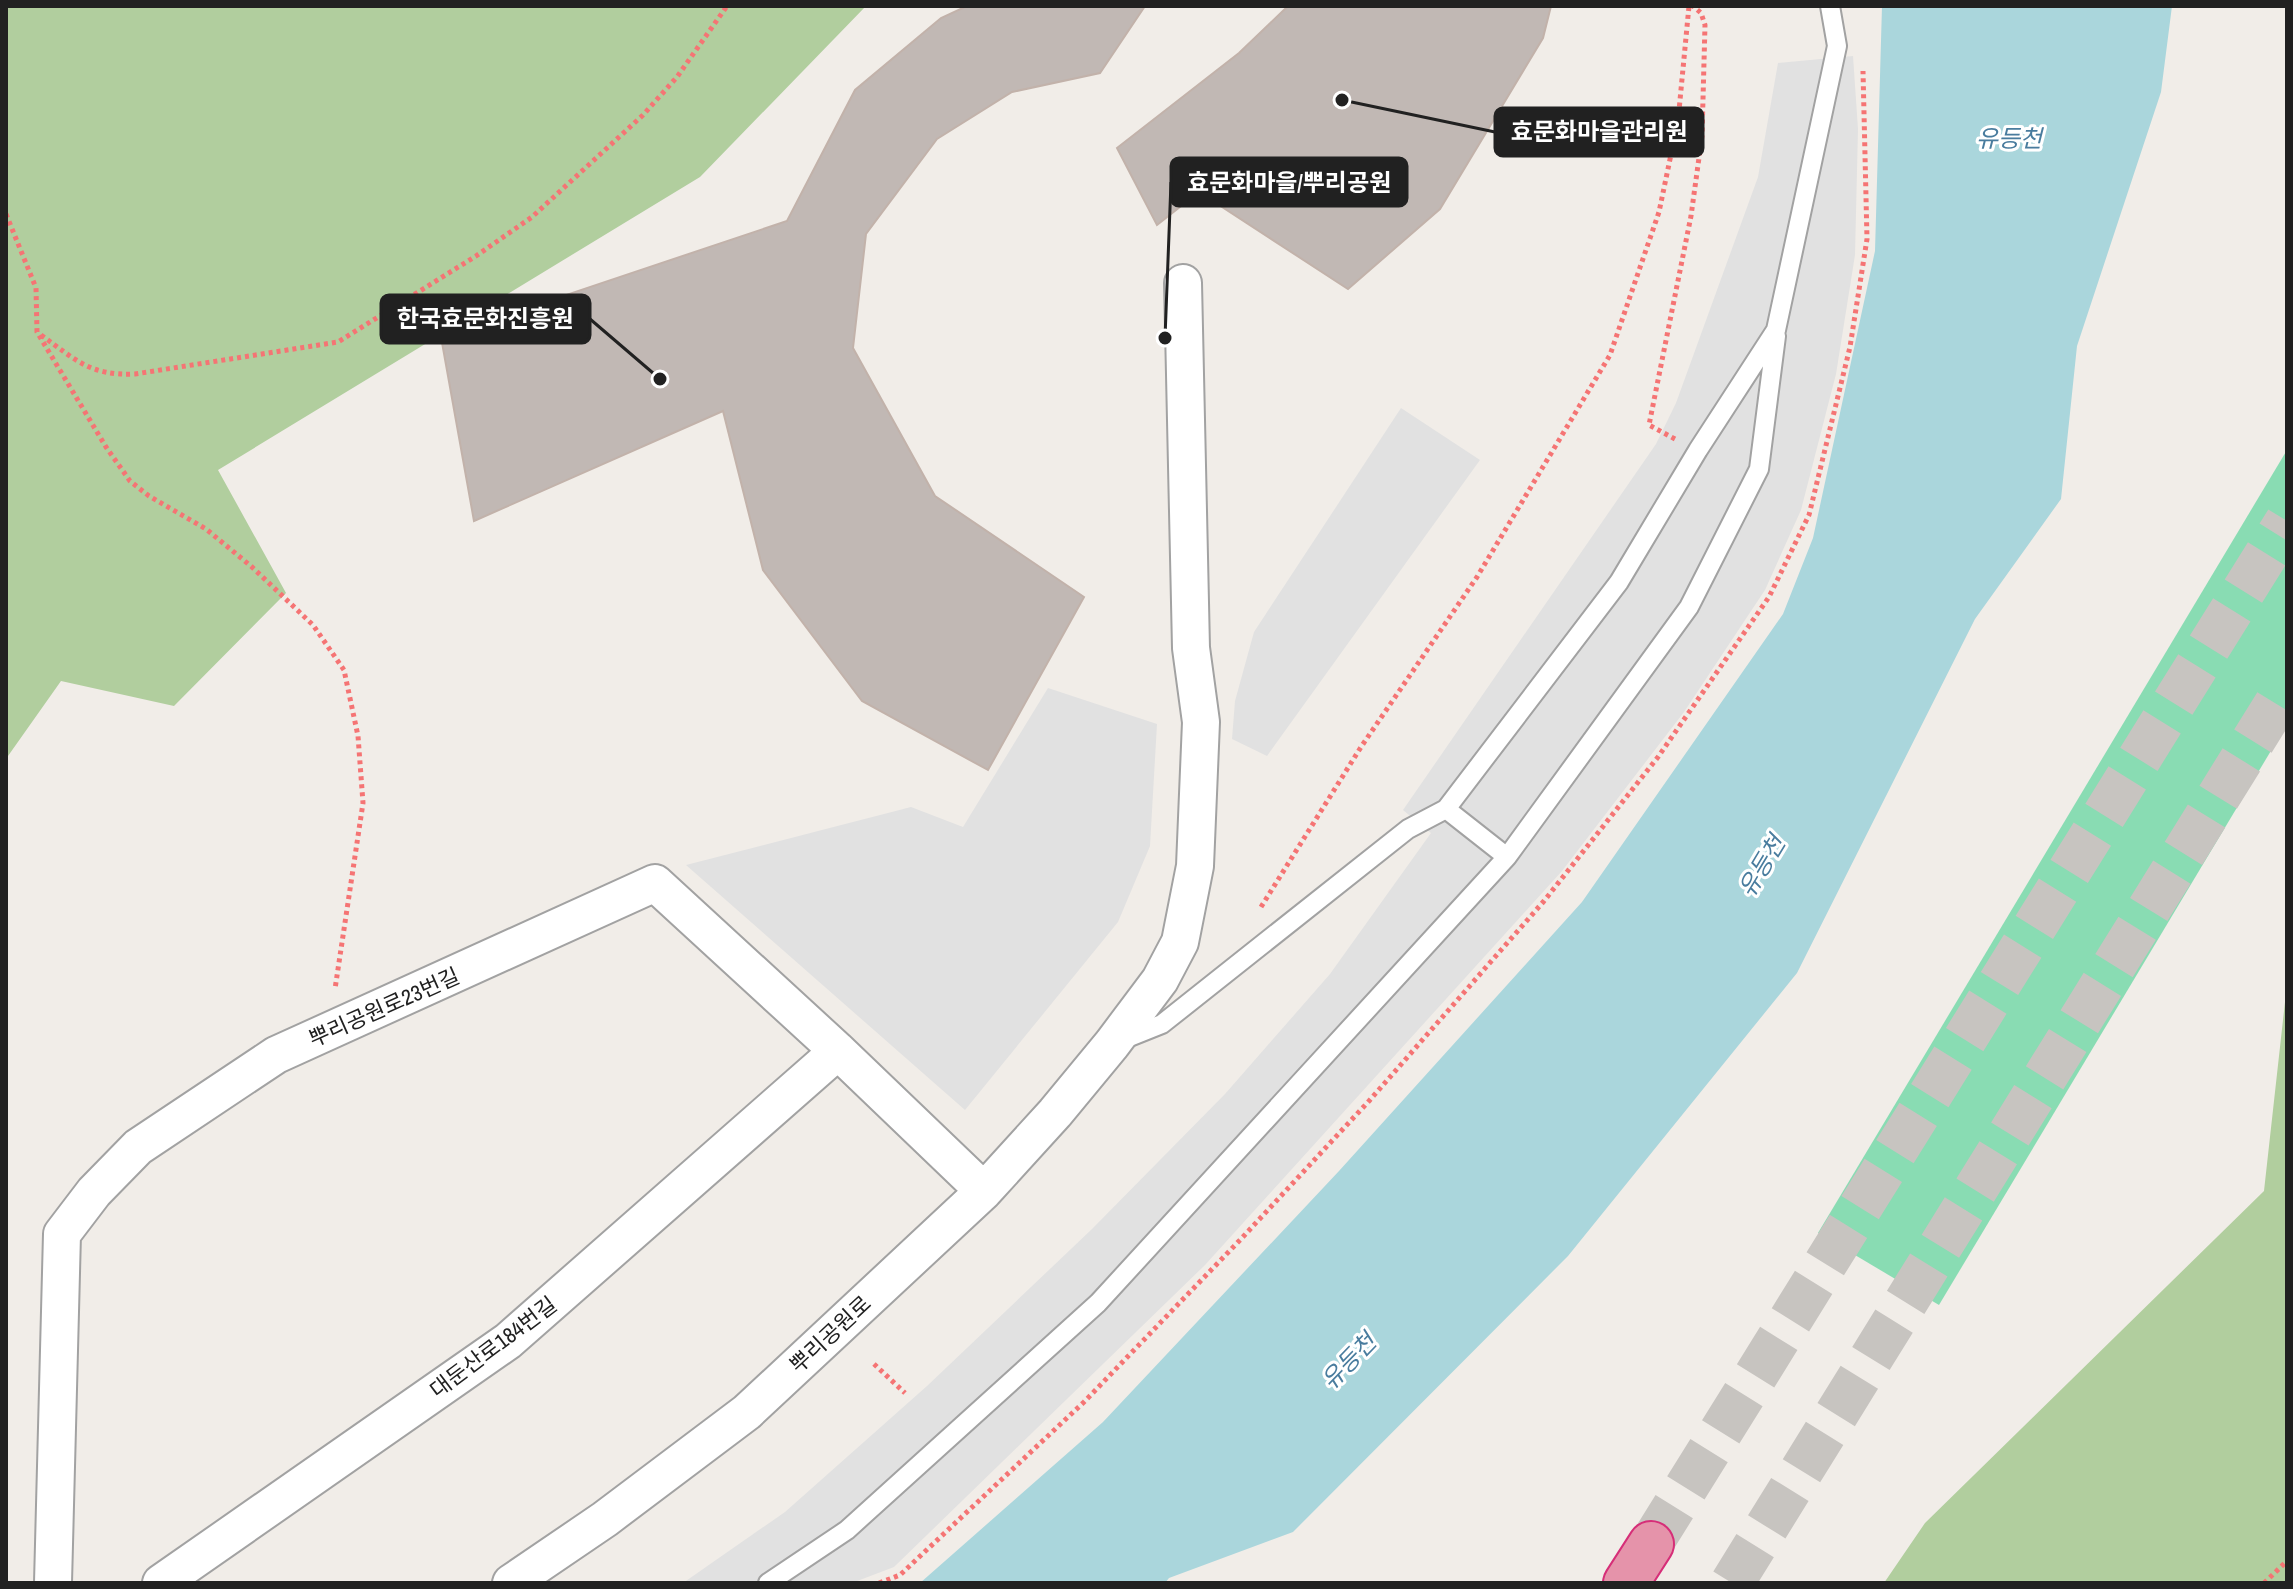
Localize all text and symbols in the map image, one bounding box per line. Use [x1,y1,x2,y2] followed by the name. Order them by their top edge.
[1495,108,1703,156] callout: 효문화마을관리원
[1511,115,1687,147] text: 효문화마을관리원
[1976,122,2045,154] water label: 유등천
[1171,158,1407,206] callout: 효문화마을/뿌리공원
[1187,166,1391,198] text: 효문화마을/뿌리공원
[381,295,590,343] callout: 한국효문화진흥원
[397,302,573,334] text: 한국효문화진흥원
[1730,827,1793,903] water label: 유등천
[304,960,464,1054] street label: 뿌리공원로23번길
[423,1289,563,1405] street label: 대둔산로184번길
[783,1289,877,1379] street label: 뿌리공원로
[1313,1324,1385,1396] water label: 유등천

